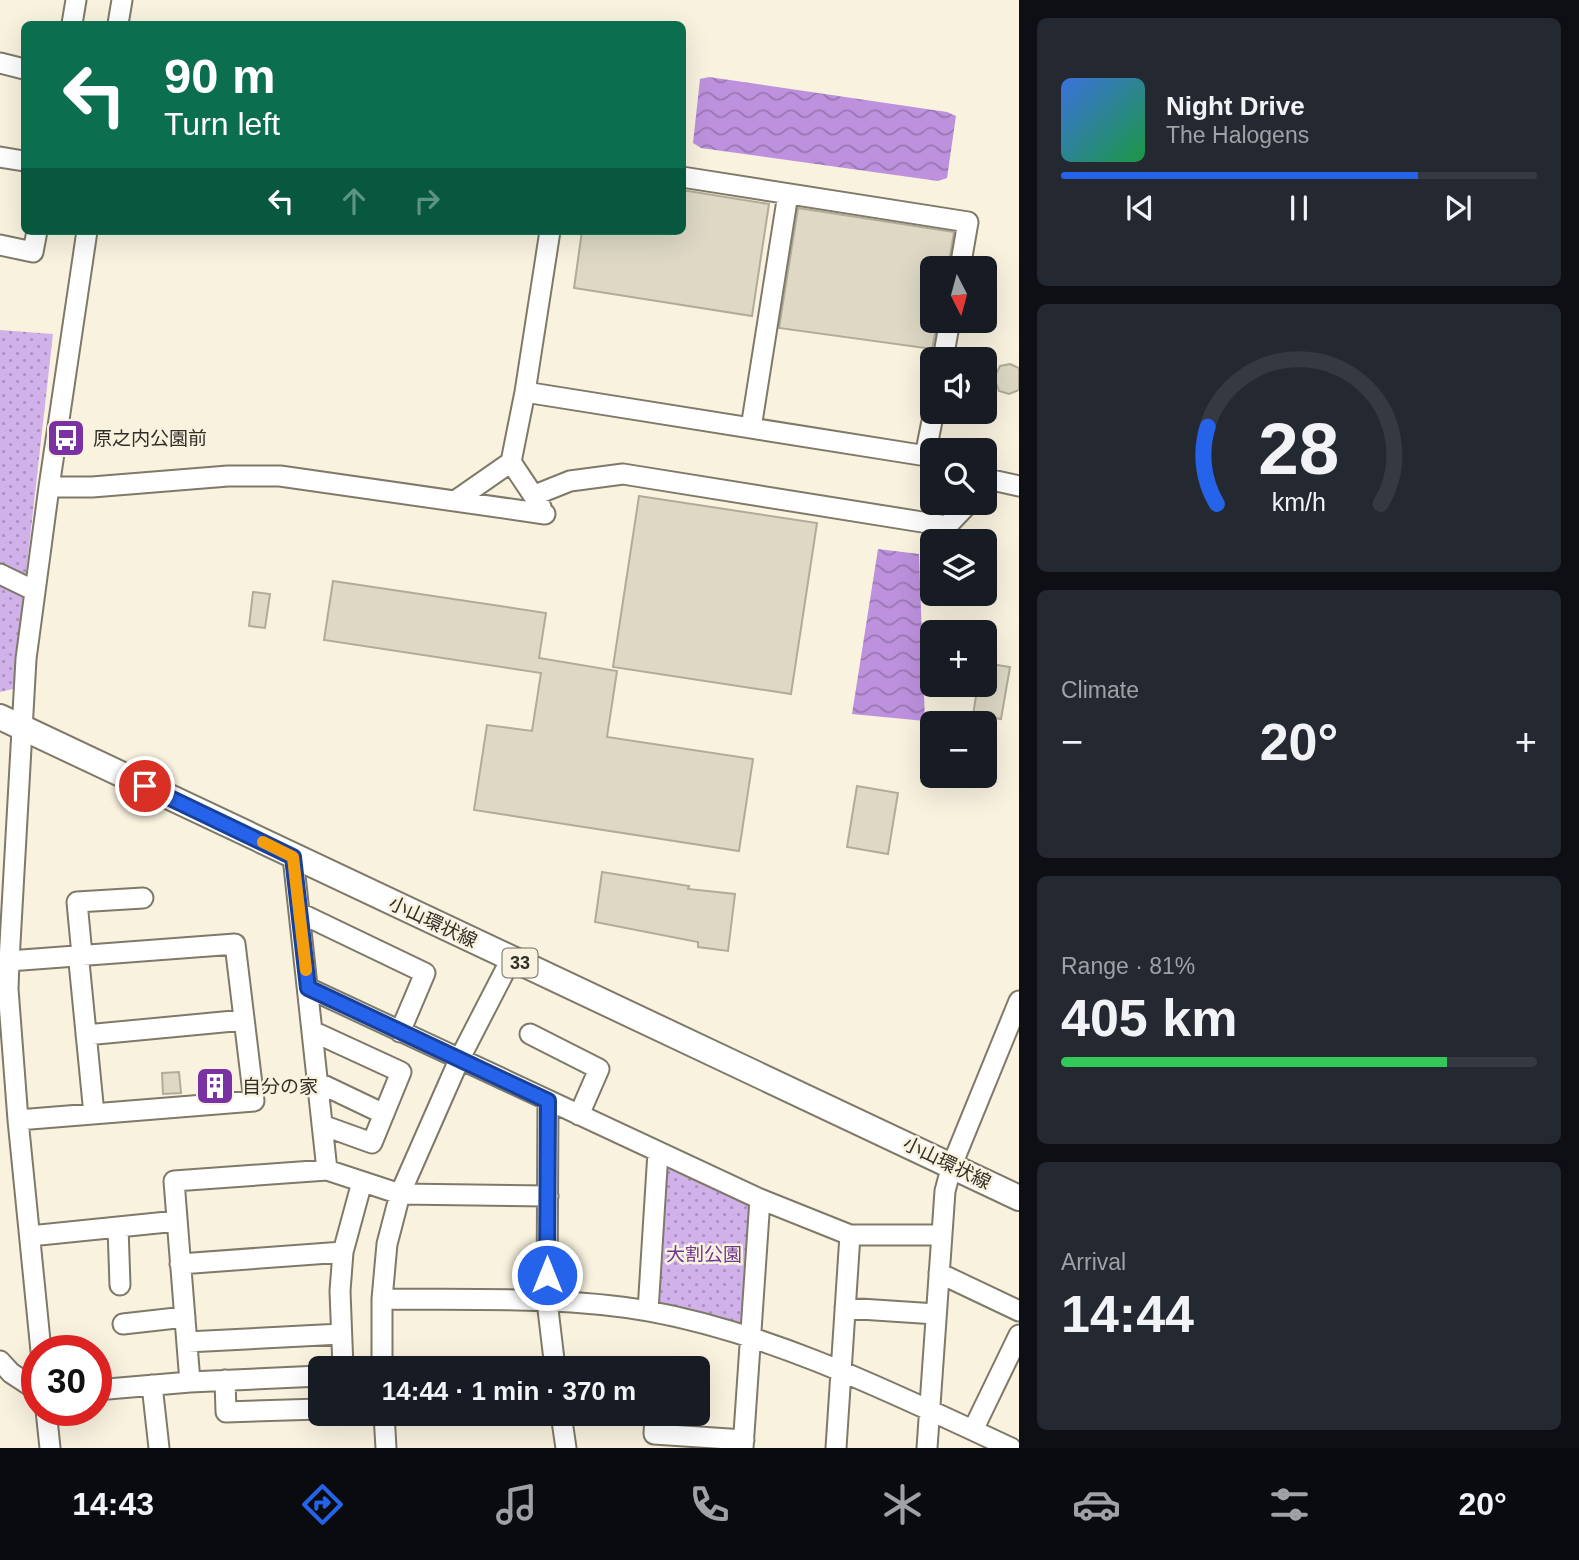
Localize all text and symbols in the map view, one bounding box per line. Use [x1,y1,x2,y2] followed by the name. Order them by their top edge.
[49,49,140,140] icon: left
[164,49,276,103] text: 90 m
[1166,91,1305,121] text: Night Drive
[164,106,280,142] text: Turn left
[1166,122,1309,148] text: The Halogens
[262,182,300,220] icon: left
[335,182,373,220] icon: ahead
[408,182,446,220] icon: right
[1121,189,1159,227] icon: previous
[1280,189,1318,227] icon: pause
[1439,189,1477,227] icon: next
[920,256,998,332] north arrow
[920,256,997,788] map controls
[920,347,997,424] button: sound
[1259,408,1339,489] text: 28
[45,417,87,459] bus stop icon: 原之内公園前
[93,428,207,449] place label: 原之内公園前
[920,438,997,515] button: search
[1272,488,1326,516] text: km/h
[920,529,997,606] button: layers
[920,620,997,697] button: +
[1061,677,1139,703] text: Climate
[920,711,997,788] button: −
[1260,713,1338,771] text: 20°
[1061,721,1083,763] text: −
[1515,721,1537,763] text: +
[115,756,175,816] pin
[126,767,164,805] icon: arrive
[386,892,480,952] street label: 小山環状線
[503,948,538,978] road number: 33
[1061,953,1195,979] text: Range · 81%
[1061,989,1237,1047] text: 405 km
[194,1065,236,1107] building icon: 自分の家
[242,1076,318,1097] place label: 自分の家
[900,1133,994,1193] street label: 小山環状線
[510,1238,584,1312] position arrow
[666,1244,742,1265] park label: 大割公園
[1061,1249,1126,1275] text: Arrival
[1061,1285,1194,1343] text: 14:44
[21,1335,112,1426] speed limit sign: 30
[382,1376,636,1406] text: 14:44 · 1 min · 370 m
[298,1480,347,1529] icon: directions
[492,1480,541,1529] icon: music
[685,1480,734,1529] icon: phone
[878,1480,927,1529] icon: climate
[1072,1480,1121,1529] icon: car
[1265,1480,1314,1529] icon: filters
[72,1486,154,1522] text: 14:43
[1458,1486,1507,1522] text: 20°

